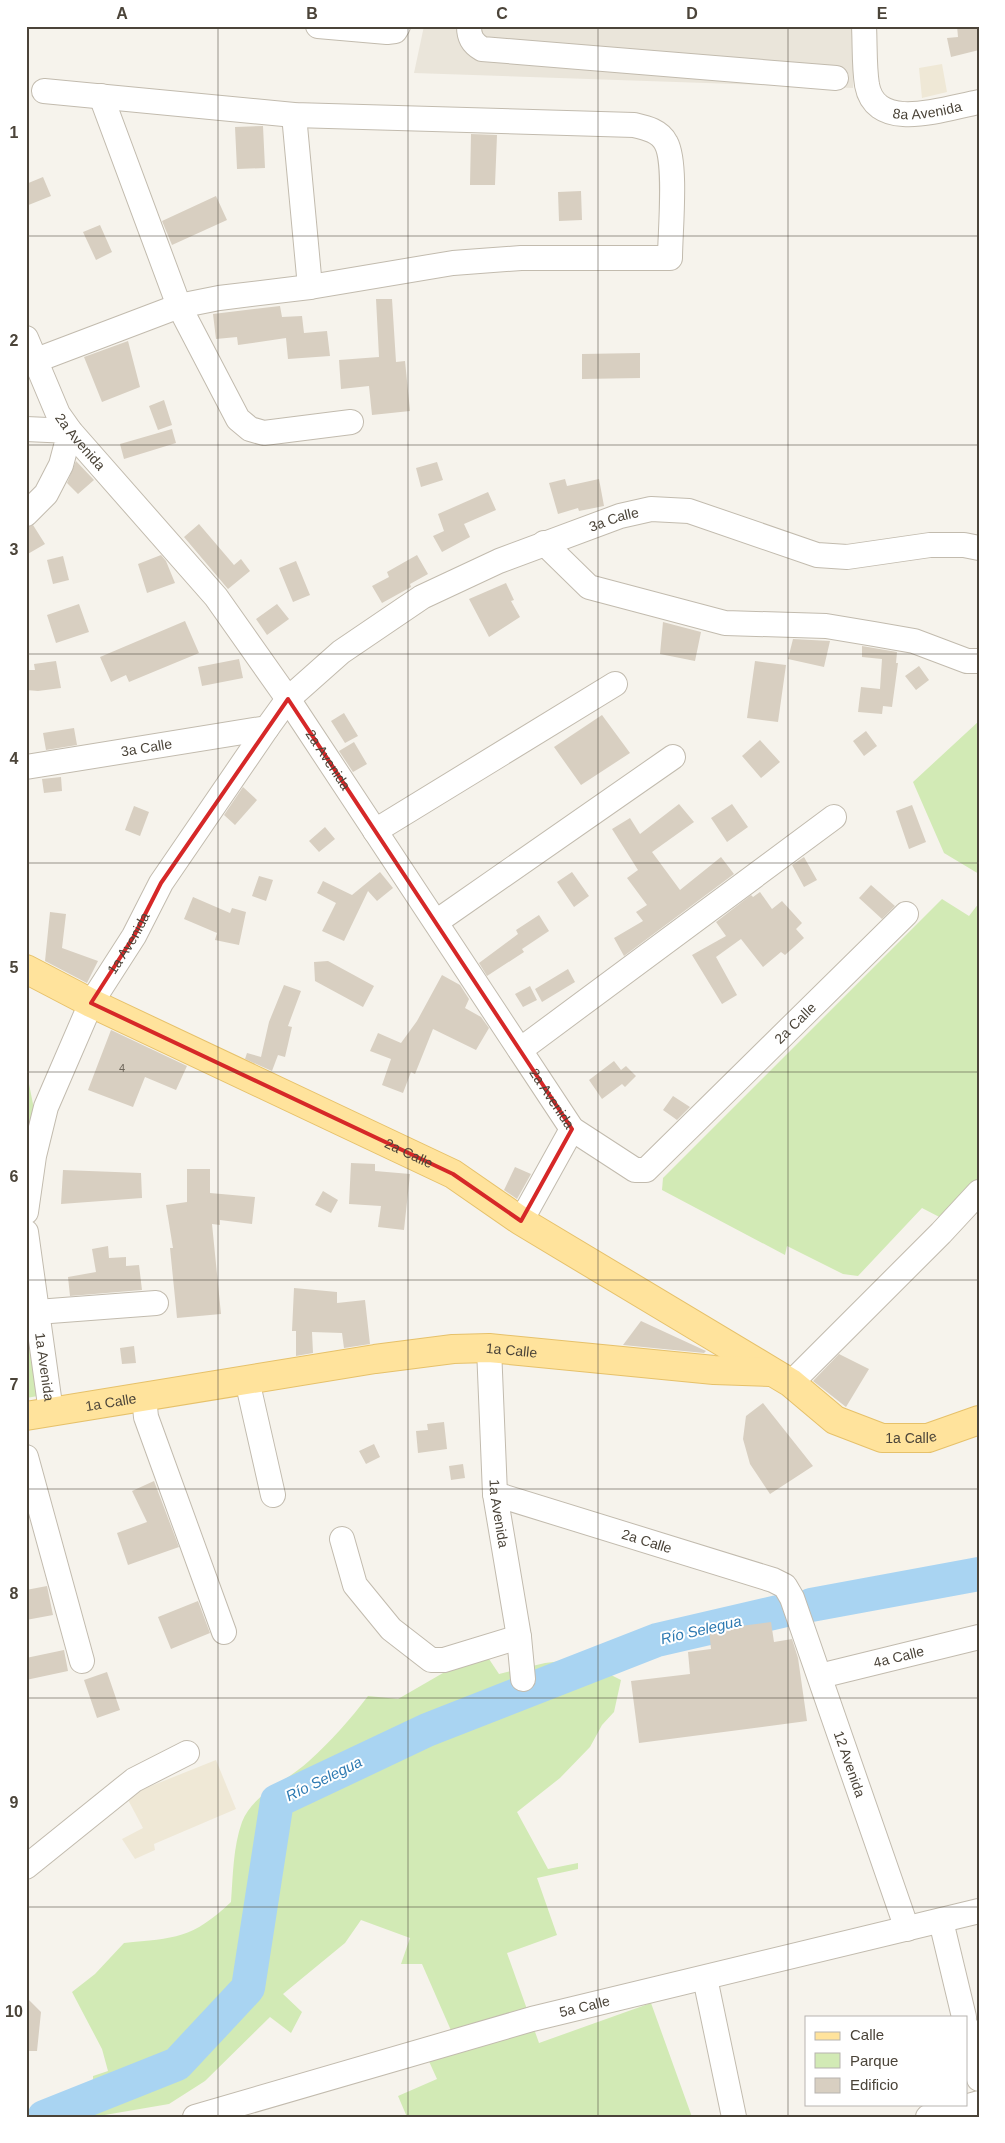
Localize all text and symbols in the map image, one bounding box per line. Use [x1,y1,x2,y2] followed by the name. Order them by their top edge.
[116,5,128,22] text: A
[306,5,318,22] text: B
[496,5,508,22] text: C
[686,5,698,22] text: D
[877,5,888,22] text: E
[892,98,963,122] street label: 8a Avenida
[10,124,19,141] text: 1
[10,332,19,349] text: 2
[52,410,109,473] street label: 2a Avenida
[587,504,640,535] street label: 3a Calle
[10,541,19,558] text: 3
[302,727,354,793] street label: 2a Avenida
[120,735,173,760] street label: 3a Calle
[10,750,19,767] text: 4
[104,909,153,977] street label: 1a Avenida
[10,959,19,976] text: 5
[771,999,819,1047] street label: 2a Calle
[119,1062,125,1074] house number: 4
[526,1065,578,1132] street label: 2a Avenida
[382,1135,436,1172] street label: 2a Calle
[10,1168,19,1185] text: 6
[32,1331,57,1402] street label: 1a Avenida
[485,1340,538,1361] street label: 1a Calle
[10,1376,19,1393] text: 7
[84,1390,138,1414] street label: 1a Calle
[885,1428,939,1446] street label: 1a Calle
[486,1479,512,1549] street label: 1a Avenida
[620,1526,674,1556] street label: 2a Calle
[10,1585,19,1602] text: 8
[659,1612,743,1647] water label: Río Selegua
[872,1643,926,1671] street label: 4a Calle
[831,1729,869,1799] street label: 12 Avenida
[283,1753,365,1804] water label: Río Selegua
[10,1794,19,1811] text: 9
[558,1992,612,2020] street label: 5a Calle
[5,2003,23,2020] text: 10
[805,2016,968,2106] legend
[850,2026,884,2043] text: Calle
[850,2052,898,2069] text: Parque
[850,2076,898,2093] text: Edificio

